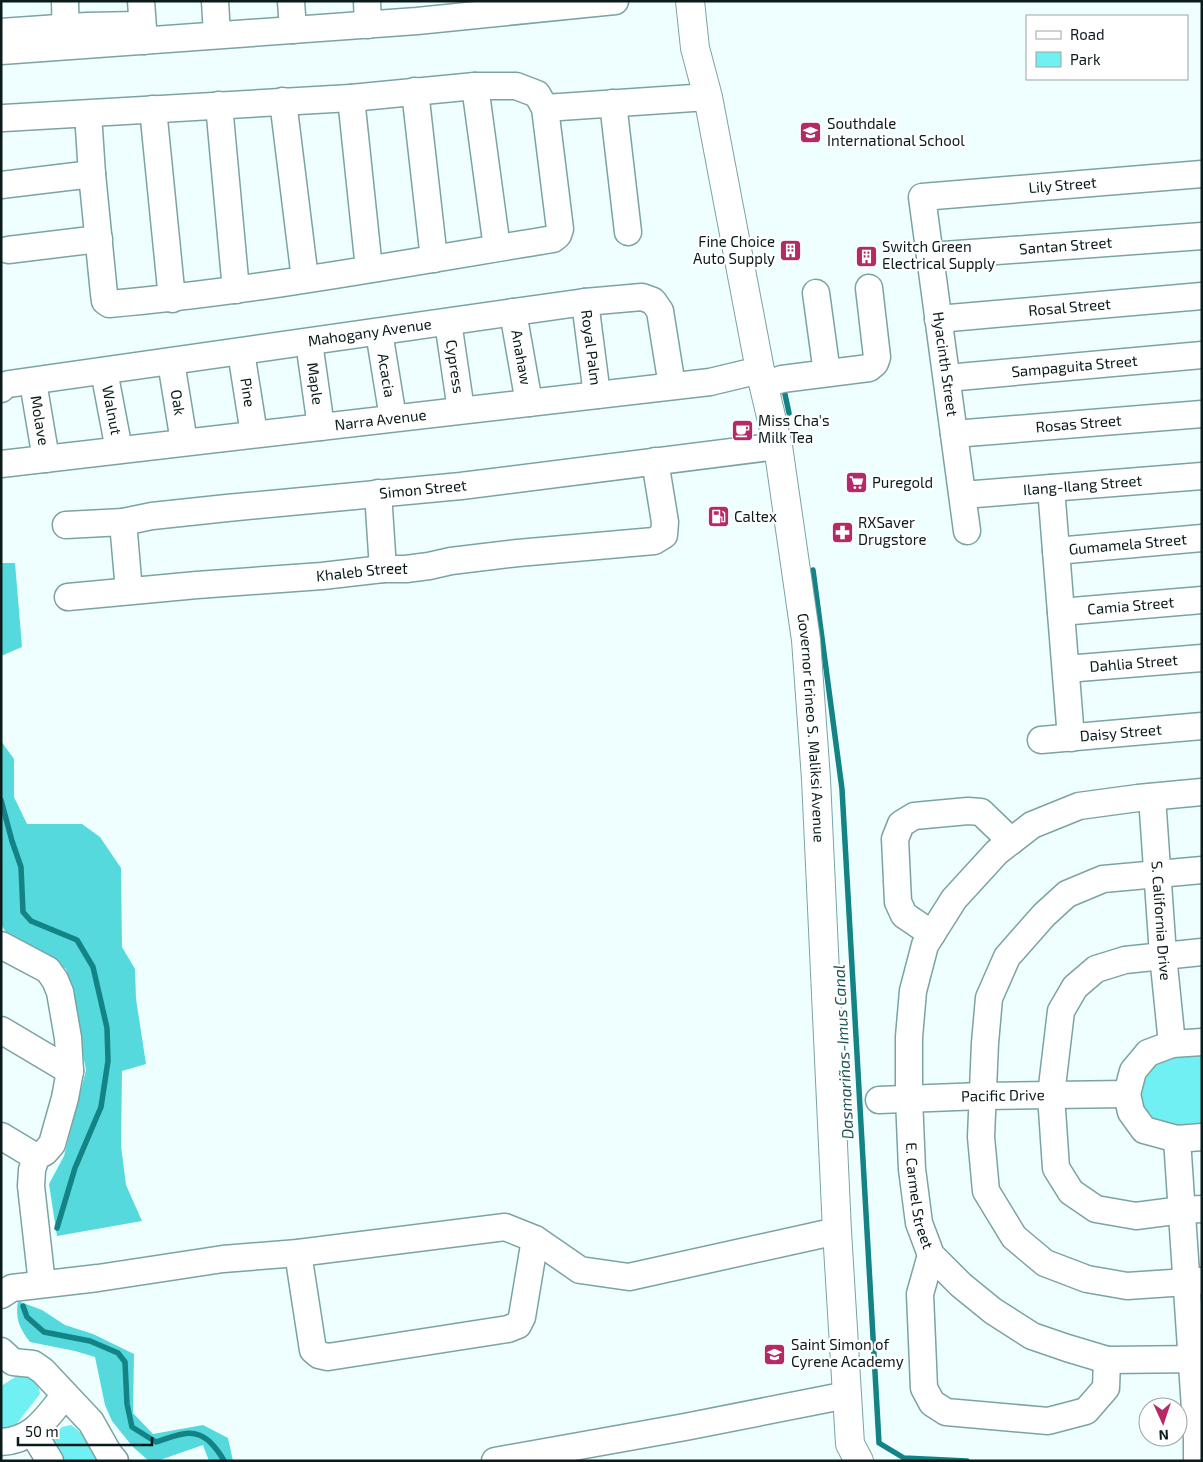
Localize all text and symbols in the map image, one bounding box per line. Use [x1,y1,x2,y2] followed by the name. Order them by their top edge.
[1026,15,1188,80] legend
[1070,25,1105,43] text: Road
[1070,50,1101,68] text: Park
[827,114,965,149] place label: Southdale International School
[799,121,823,145] school or university icon: Southdale International School
[1028,173,1097,196] street label: Lily Street
[693,232,775,267] place label: Fine Choice Auto Supply
[1018,233,1113,257] street label: Santan Street
[882,237,995,272] place label: Switch Green Electrical Supply
[779,239,803,263] building icon: Fine Choice Auto Supply
[854,244,878,268] building icon: Switch Green Electrical Supply
[1027,294,1112,319] street label: Rosal Street
[578,309,606,386] street label: Royal Palm
[930,310,962,418] street label: Hyacinth Street
[307,314,433,349] street label: Mahogany Avenue
[508,328,536,386] street label: Anahaw
[443,338,468,394] street label: Cypress
[1011,351,1138,380] street label: Sampaguita Street
[375,352,399,399] street label: Acacia
[304,361,328,406] street label: Maple
[237,376,260,408] street label: Pine
[99,384,126,437] street label: Walnut
[168,388,190,417] street label: Oak
[27,394,54,447] street label: Molave
[333,405,427,433] street label: Narra Avenue
[1035,410,1123,435] street label: Rosas Street
[758,411,830,446] place label: Miss Cha's Milk Tea
[730,418,754,442] cafe icon: Miss Cha's Milk Tea
[844,471,868,495] supermarket icon: Puregold
[1022,471,1143,498] street label: Ilang-Ilang Street
[872,473,933,491] place label: Puregold
[378,475,468,502] street label: Simon Street
[706,505,730,529] fuel station icon: Caltex
[734,507,777,525] place label: Caltex
[858,513,927,548] place label: RXSaver Drugstore
[830,520,854,544] pharmacy icon: RXSaver Drugstore
[1068,529,1188,558] street label: Gumamela Street
[315,559,408,584] street label: Khaleb Street
[1087,592,1175,618] street label: Camia Street
[794,612,829,843] street label: Governor Erineo S. Maliksi Avenue
[1089,650,1179,675] street label: Dahlia Street
[1079,720,1163,745] street label: Daisy Street
[1148,860,1176,981] street label: S. California Drive
[828,964,857,1140] water label: Dasmariñas-Imus Canal
[961,1085,1045,1105] street label: Pacific Drive
[903,1142,938,1252] street label: E. Carmel Street
[791,1335,904,1370] place label: Saint Simon of Cyrene Academy
[763,1342,787,1366] school or university icon: Saint Simon of Cyrene Academy
[1138,1397,1188,1447] north arrow
[18,1414,151,1446] scale bar
[25,1422,59,1440] text: 50 m
[1158,1427,1169,1444] text: N

